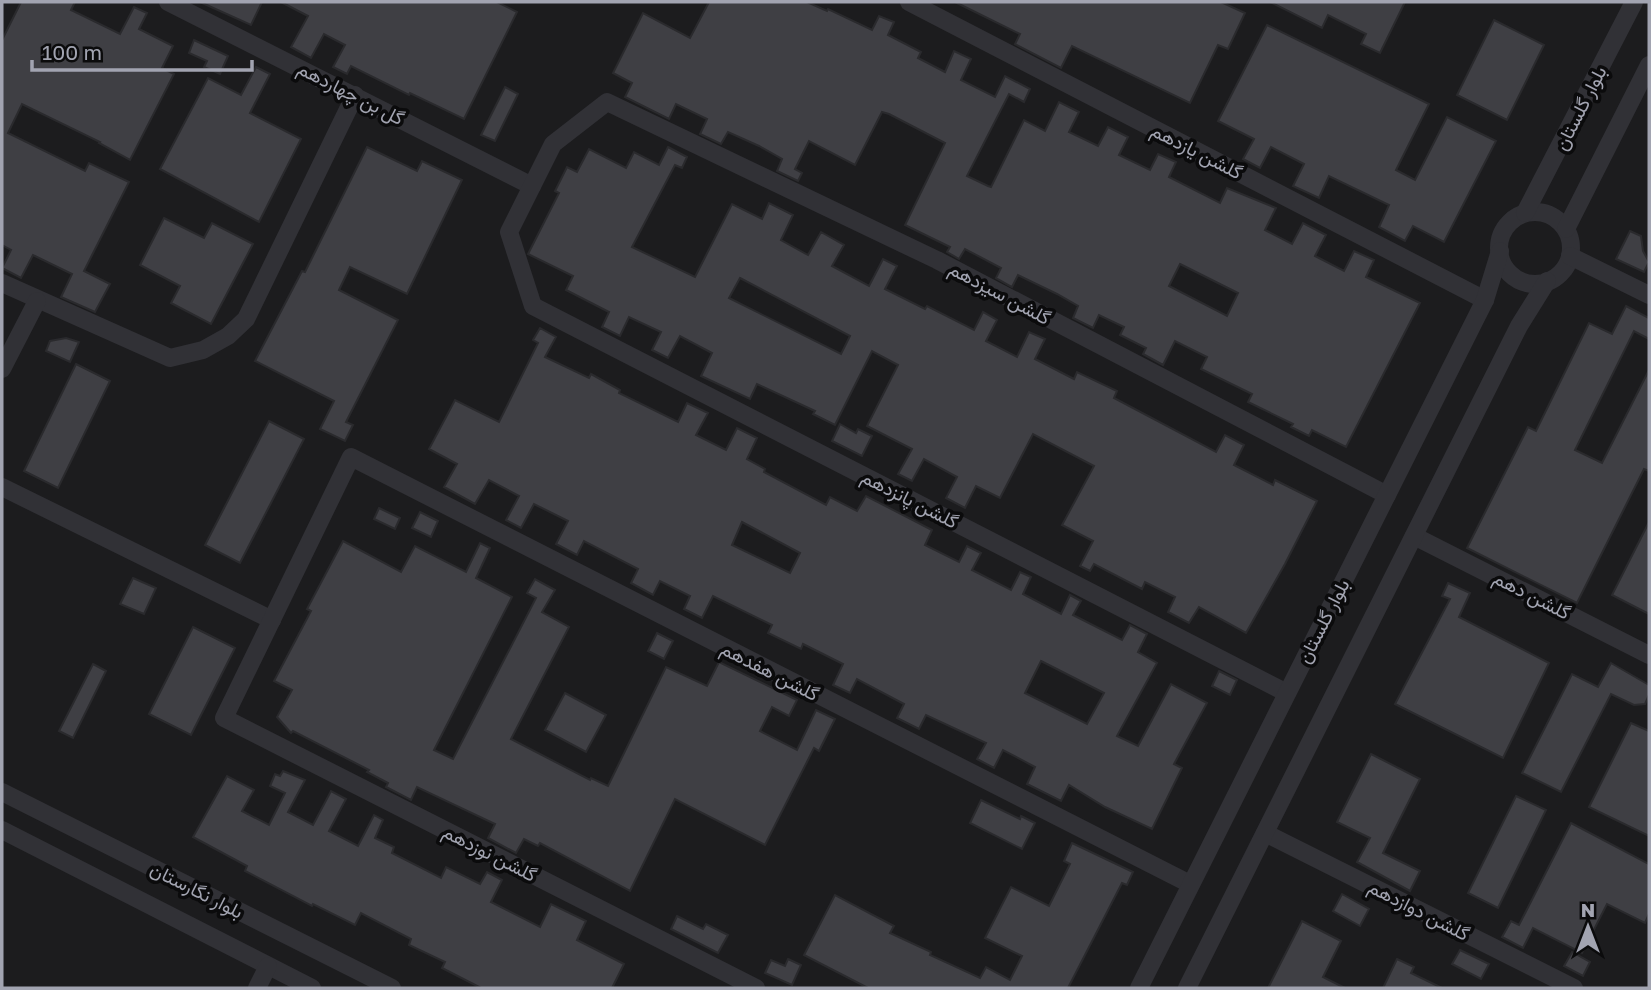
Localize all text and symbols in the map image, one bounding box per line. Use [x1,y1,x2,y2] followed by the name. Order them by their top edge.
[32,28,252,72] scale bar
[42,39,102,65] text: 100 m
[293,56,408,132] street label: گل بن چهاردهم
[1549,62,1611,154] street label: بلوار گلستان
[1147,118,1247,185] street label: گلشن یازدهم
[945,256,1055,331] street label: گلشن سیزدهم
[857,464,962,535] street label: گلشن پانزدهم
[1489,565,1575,625] street label: گلشن دهم
[1292,575,1354,667] street label: بلوار گلستان
[716,636,823,707] street label: گلشن هفدهم
[439,819,541,888] street label: گلشن نوزدهم
[147,856,247,924] street label: بلوار نگارستان
[1364,874,1474,947] street label: گلشن دوازدهم
[1553,892,1623,962] north arrow
[1581,898,1595,921] text: N

